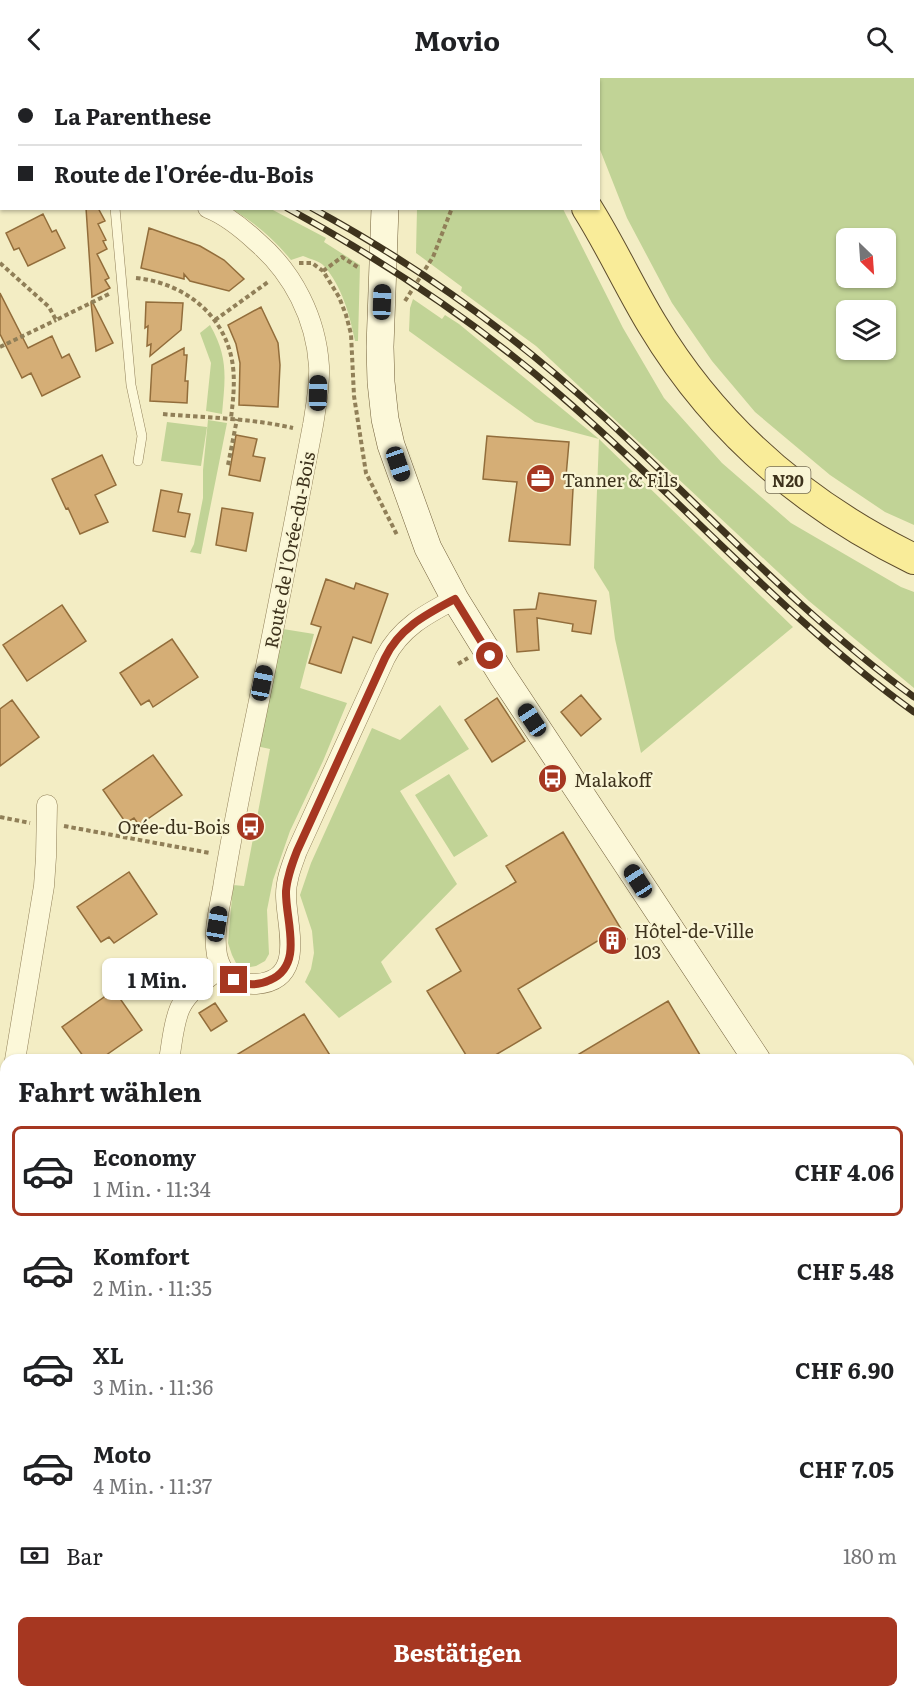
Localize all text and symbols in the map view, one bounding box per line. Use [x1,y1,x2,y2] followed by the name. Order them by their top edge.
[414,19,500,59] text: Movio
[18,23,51,56] icon: back
[863,23,896,56] icon: search
[54,99,211,132] text: La Parenthese
[54,157,314,190] text: Route de l'Orée-du-Bois
[836,228,896,288] north arrow
[836,228,896,360] map controls
[372,284,392,320] car
[836,300,896,360] button: layers
[309,375,327,411] car
[384,444,412,484] car
[257,449,321,651] street label: Route de l'Orée-du-Bois
[525,463,557,495] office icon: Tanner & Fils
[562,466,678,493] place label: Tanner & Fils
[766,467,810,493] road number: N20
[476,642,503,669] route start
[250,664,274,702] car
[514,700,550,740] car
[537,763,569,795] bus stop icon: Malakoff
[574,766,653,793] place label: Malakoff
[235,810,267,842] bus stop icon: Orée-du-Bois
[118,813,230,840] place label: Orée-du-Bois
[621,861,655,901] car
[205,905,229,943] car
[634,917,754,965] place label: Hôtel-de-Ville 103
[597,924,629,956] building icon: Hôtel-de-Ville 103
[102,959,213,1001] callout: 1 Min.
[128,964,187,994] text: 1 Min.
[220,966,247,993] route end
[18,1070,202,1110] text: Fahrt wählen
[93,1140,196,1173] text: Economy
[21,1144,75,1198] icon: car
[794,1155,894,1188] text: CHF 4.06
[93,1173,211,1203] text: 1 Min. · 11:34
[93,1239,190,1272] text: Komfort
[21,1243,75,1297] icon: car
[797,1254,894,1287] text: CHF 5.48
[93,1272,212,1302] text: 2 Min. · 11:35
[93,1338,124,1371] text: XL
[21,1342,75,1396] icon: car
[795,1353,894,1386] text: CHF 6.90
[93,1371,213,1401] text: 3 Min. · 11:36
[93,1437,151,1470] text: Moto
[21,1441,75,1495] icon: car
[799,1452,894,1485] text: CHF 7.05
[93,1470,212,1500] text: 4 Min. · 11:37
[18,1539,51,1572] icon: cash
[66,1539,103,1572] text: Bar
[843,1540,897,1570] text: 180 m
[18,1617,897,1686] button: Bestätigen

